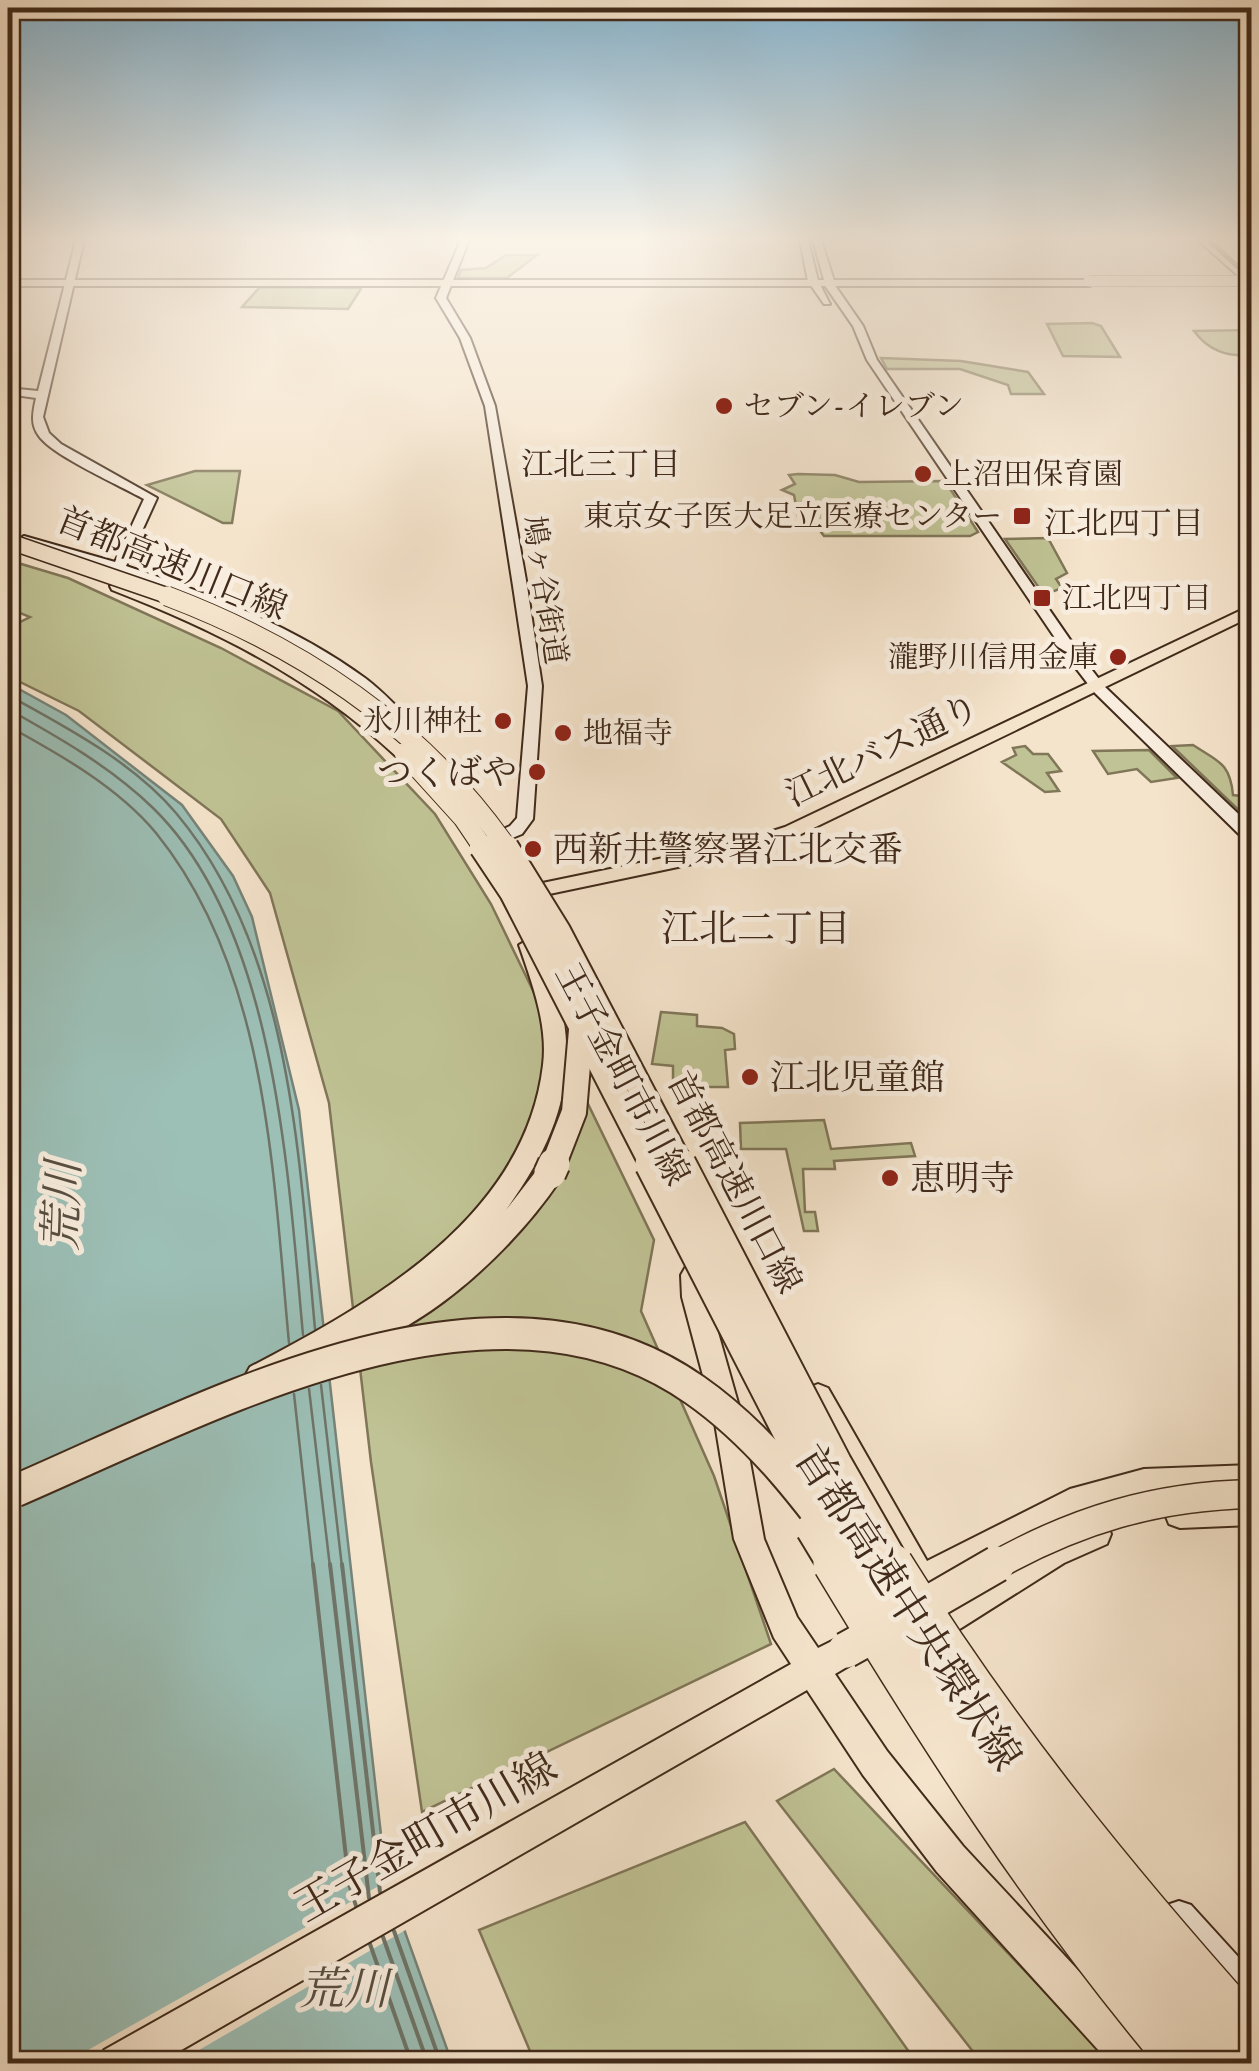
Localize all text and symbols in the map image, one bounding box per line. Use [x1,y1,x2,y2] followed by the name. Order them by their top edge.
[744,388,964,424] place label: セブン-イレブン
[713,395,735,417] marker: セブン-イレブン
[521,445,681,484] district label: 江北三丁目
[943,456,1123,492] place label: 上沼田保育園
[912,463,934,485] marker: 上沼田保育園
[50,498,293,629] street label: 首都高速川口線
[583,498,1002,534] place label: 東京女子医大足立医療センター
[1044,504,1204,543] district label: 江北四丁目
[1011,505,1033,527] marker: 東京女子医大足立医療センター
[515,513,575,667] street label: 鳩ヶ谷街道
[1062,580,1212,616] place label: 江北四丁目
[1031,587,1053,609] marker: 江北四丁目
[888,639,1098,675] place label: 瀧野川信用金庫
[1107,646,1129,668] marker: 瀧野川信用金庫
[778,685,986,816] street label: 江北バス通り
[363,703,483,739] place label: 氷川神社
[492,710,514,732] marker: 氷川神社
[583,715,673,751] place label: 地福寺
[552,722,574,744] marker: 地福寺
[377,751,517,794] place label: つくばや
[526,761,548,783] marker: つくばや
[553,828,903,871] place label: 西新井警察署江北交番
[522,838,544,860] marker: 西新井警察署江北交番
[661,905,851,951] district label: 江北二丁目
[546,956,699,1192] street label: 王子金町市川線
[770,1056,945,1099] place label: 江北児童館
[658,1064,811,1300] street label: 首都高速川口線
[739,1066,761,1088] marker: 江北児童館
[32,1155,91,1252] water label: 荒川
[910,1157,1015,1200] place label: 恵明寺
[879,1167,901,1189] marker: 恵明寺
[783,1435,1033,1780] street label: 首都高速中央環状線
[285,1741,566,1933] street label: 王子金町市川線
[299,1961,394,2016] water label: 荒川

